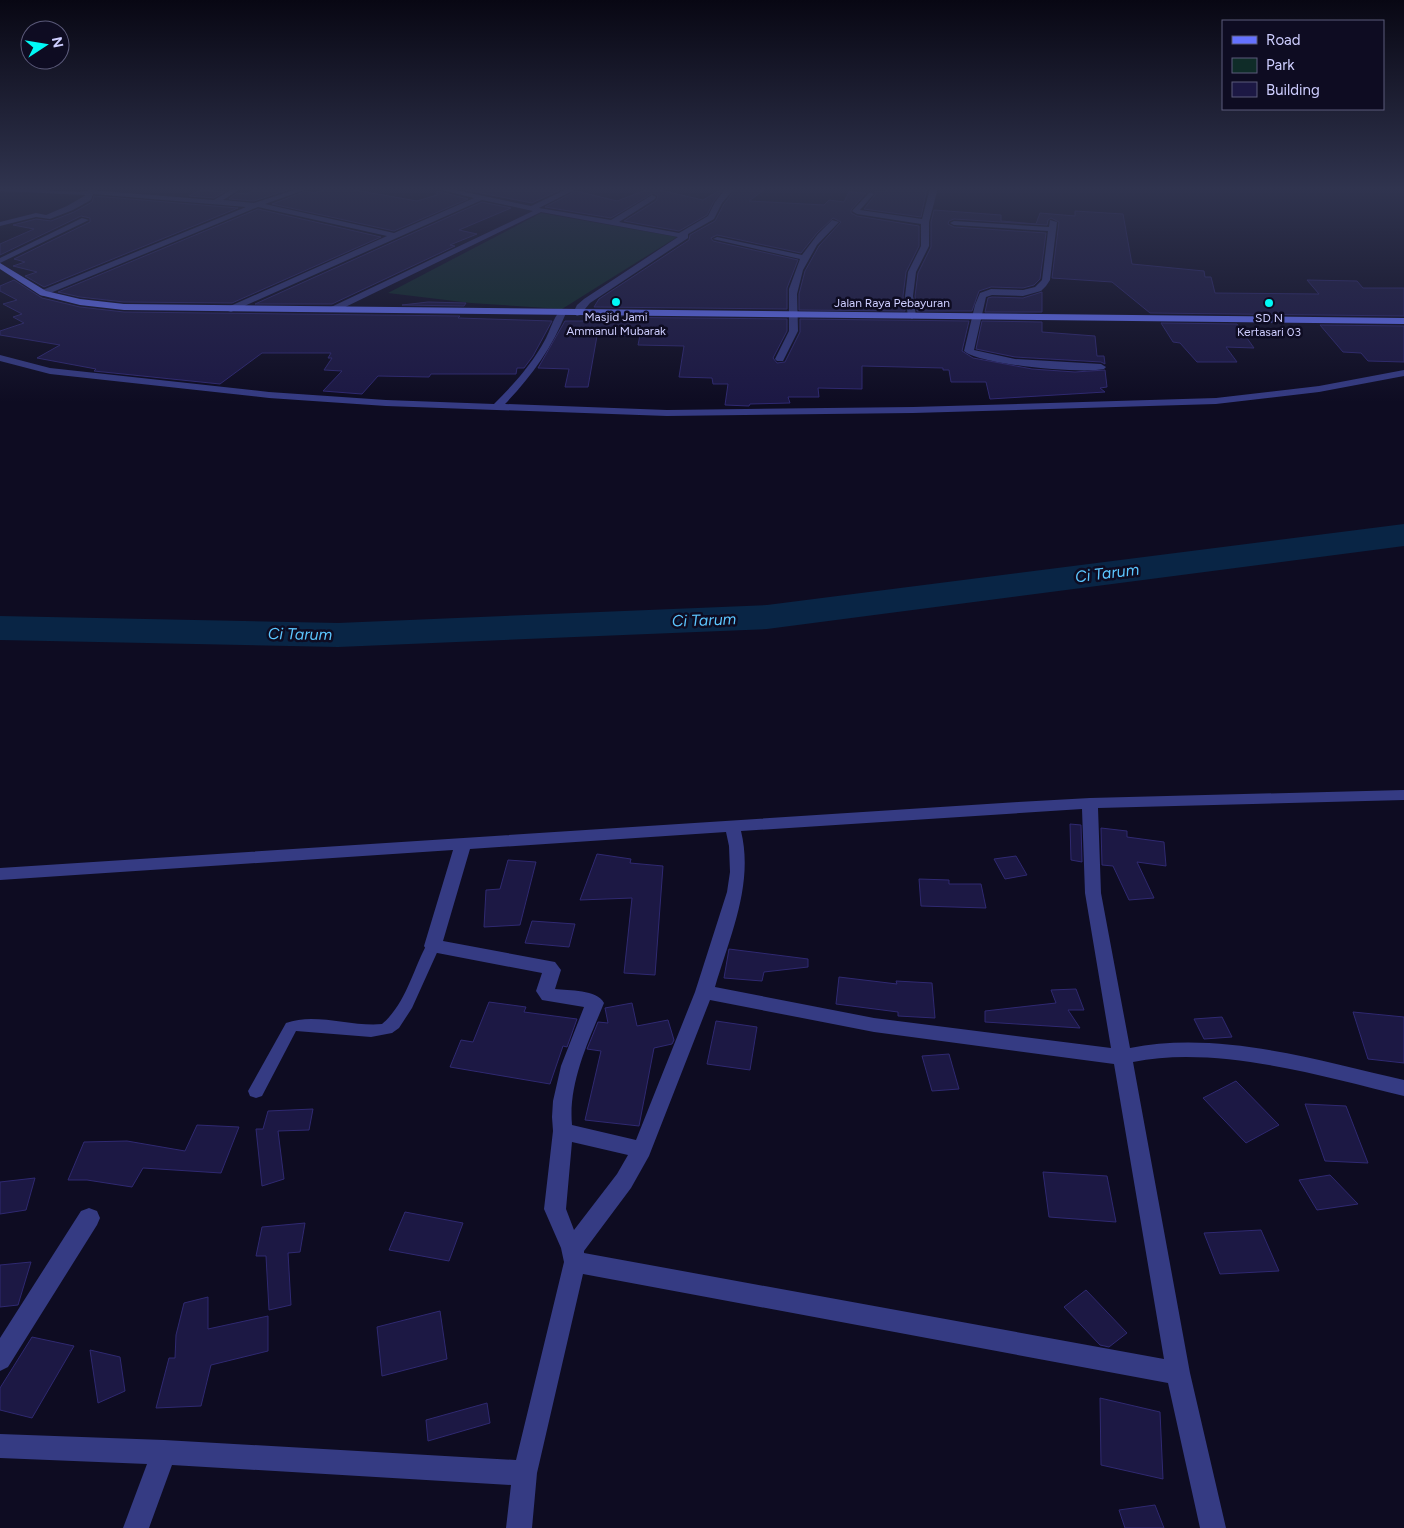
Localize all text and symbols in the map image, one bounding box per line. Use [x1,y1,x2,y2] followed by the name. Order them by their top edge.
[20,20,70,70] north arrow
[1222,20,1384,110] legend
[1266,31,1301,49] text: Road
[48,35,67,49] text: N
[1266,56,1295,74] text: Park
[1266,81,1320,99] text: Building
[610,296,622,308] marker: Masjid Jami Ammanul Mubarak
[834,296,950,310] street label: Jalan Raya Pebayuran
[1263,297,1275,309] marker: SD N Kertasari 03
[566,310,666,338] place label: Masjid Jami Ammanul Mubarak
[1237,311,1301,339] place label: SD N Kertasari 03
[1074,560,1141,586] water label: Ci Tarum
[671,609,737,631] water label: Ci Tarum
[268,624,333,644] water label: Ci Tarum

